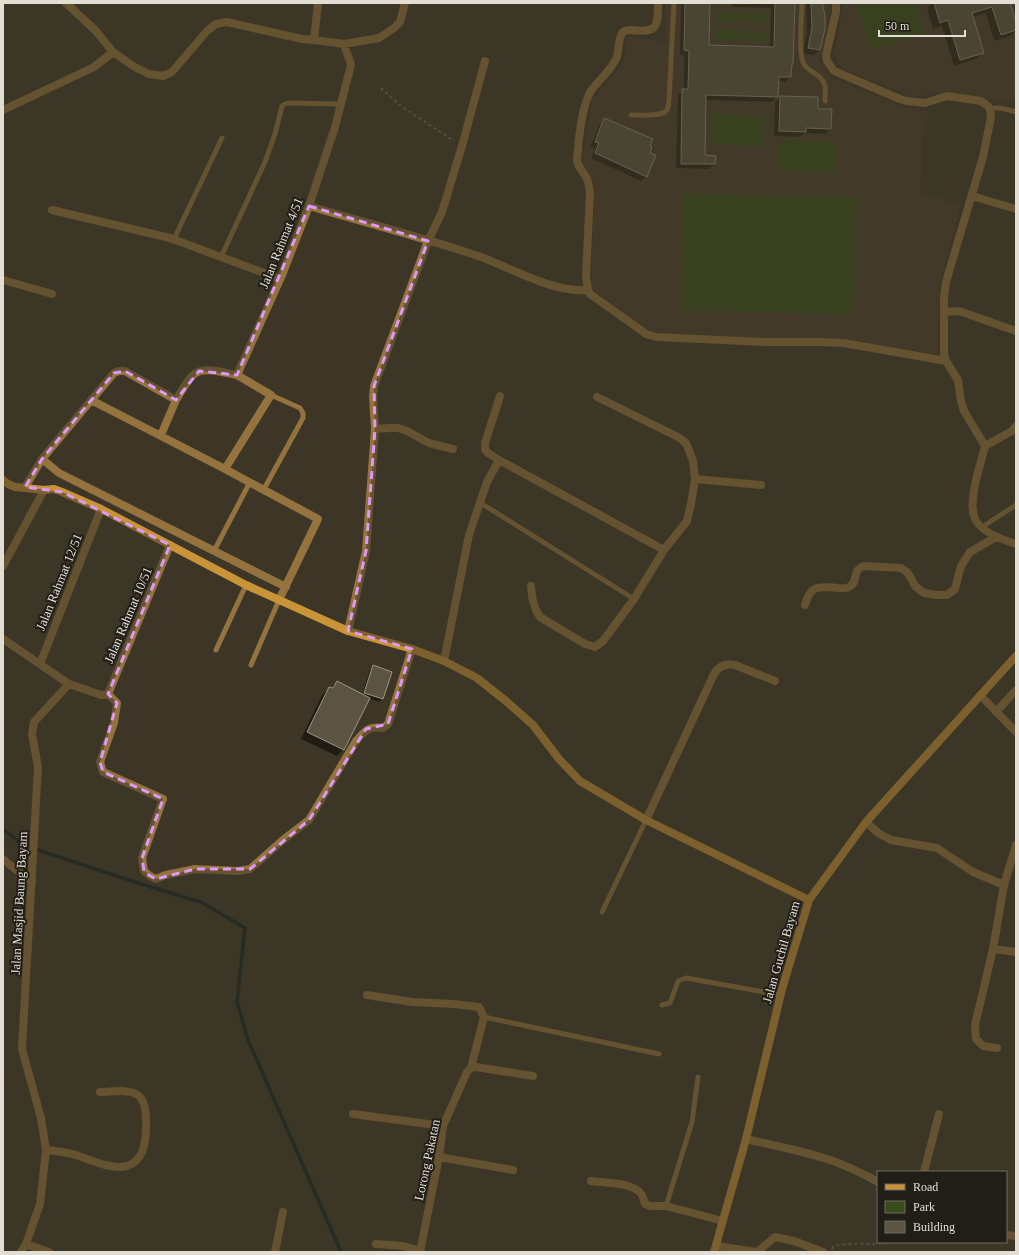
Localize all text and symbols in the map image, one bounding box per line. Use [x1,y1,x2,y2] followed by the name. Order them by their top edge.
[879,12,965,38] scale bar
[885,19,910,33] text: 50 m
[256,195,306,291] street label: Jalan Rahmat 4/51
[33,531,85,633] street label: Jalan Rahmat 12/51
[101,565,155,665] street label: Jalan Rahmat 10/51
[8,831,30,975] street label: Jalan Masjid Baung Bayam
[759,899,803,1005] street label: Jalan Guchil Bayam
[411,1118,443,1202] street label: Lorong Pakatan
[877,1171,1007,1243] legend
[913,1180,938,1194] text: Road
[913,1200,935,1214] text: Park
[913,1220,955,1234] text: Building

